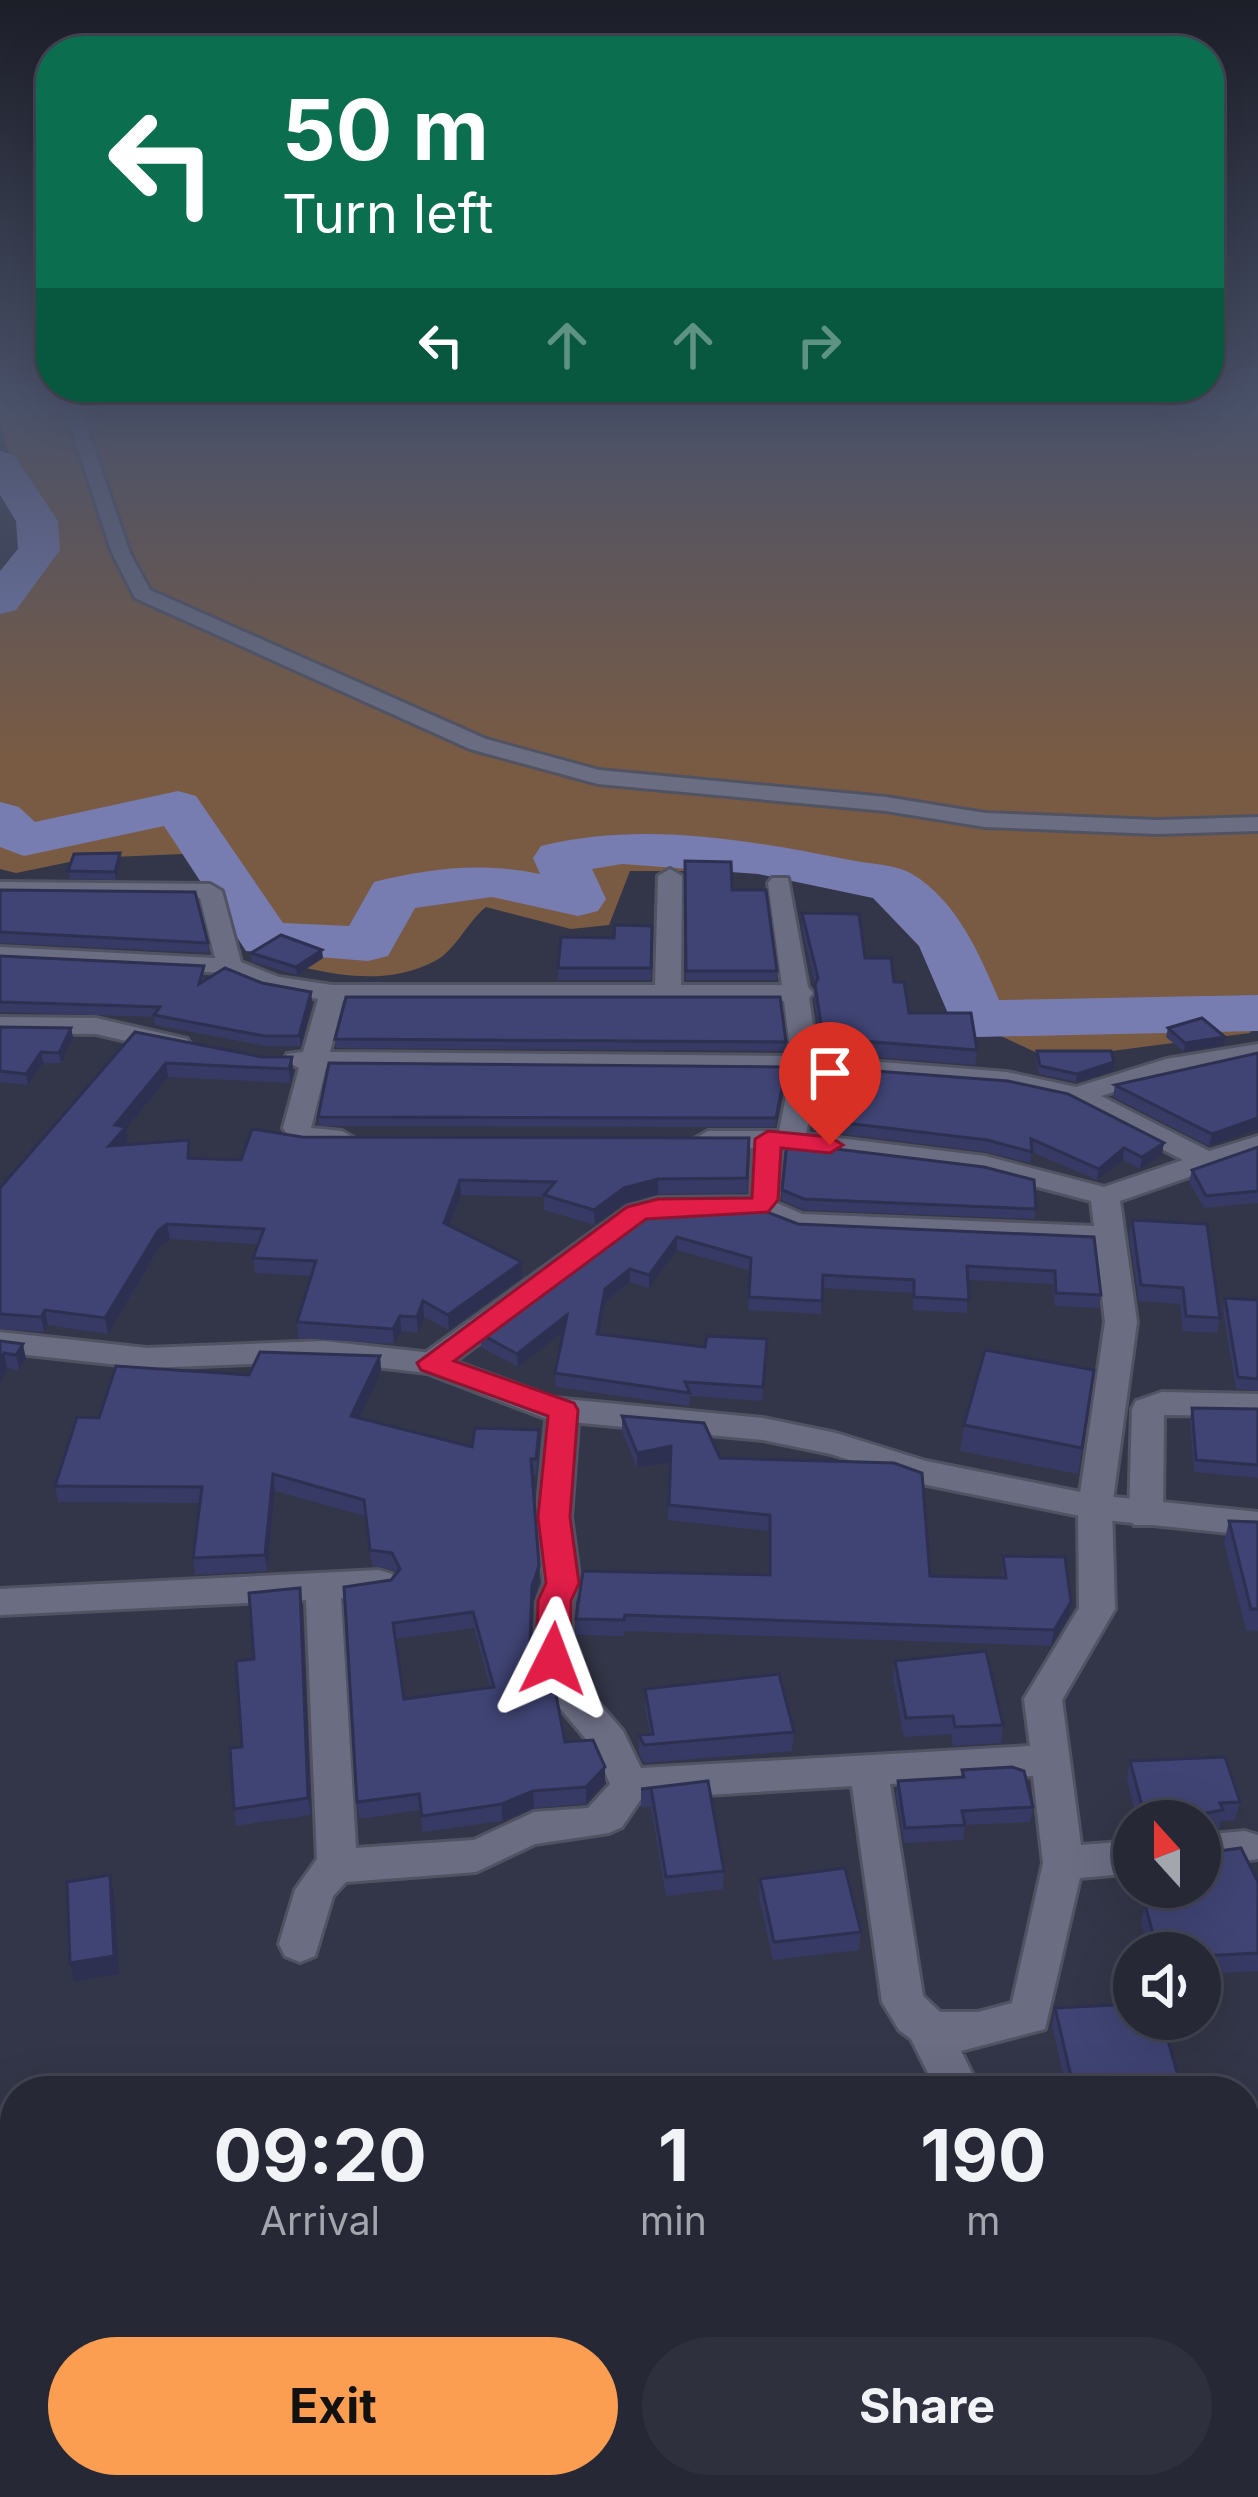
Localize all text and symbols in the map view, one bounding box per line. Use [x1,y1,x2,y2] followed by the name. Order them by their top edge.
[282,79,489,180] text: 50 m
[84,84,240,240] icon: left
[282,181,493,246] text: Turn left
[408,312,474,378] icon: left
[534,312,600,378] icon: ahead
[660,312,726,378] icon: ahead
[786,312,852,378] icon: right
[779,1022,881,1145] pin
[797,1040,863,1106] icon: arrive
[490,1596,616,1722] position arrow
[1113,1800,1221,1908] north arrow
[1113,1800,1221,2040] map controls
[1113,1932,1221,2040] button: sound
[213,2111,427,2198] text: 09:20
[658,2111,689,2198] text: 1
[920,2111,1047,2198] text: 190
[260,2197,380,2244] text: Arrival
[640,2197,707,2244] text: min
[966,2197,1000,2244] text: m
[48,2337,618,2475] button: Exit
[642,2337,1212,2475] button: Share

